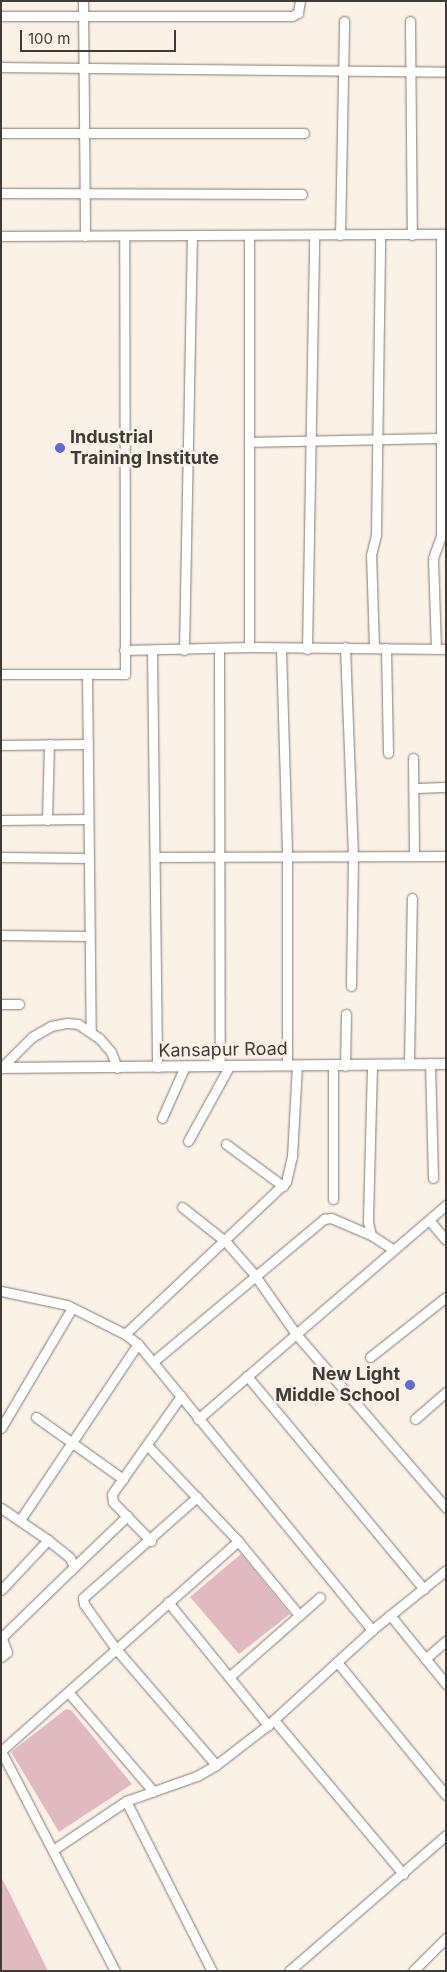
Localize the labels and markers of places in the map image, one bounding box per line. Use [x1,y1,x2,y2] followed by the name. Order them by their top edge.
[70,427,219,469] place label: Industrial Training Institute
[54,442,66,454] marker: Industrial Training Institute
[275,1364,400,1406] place label: New Light Middle School
[404,1379,416,1391] marker: New Light Middle School

